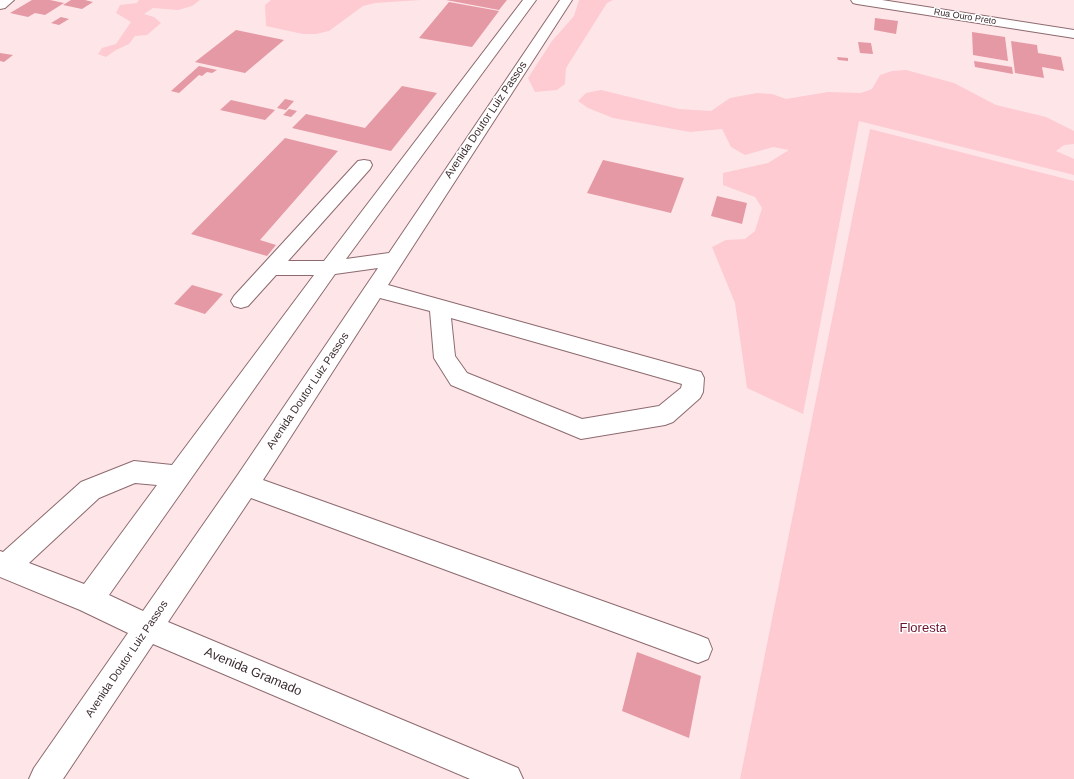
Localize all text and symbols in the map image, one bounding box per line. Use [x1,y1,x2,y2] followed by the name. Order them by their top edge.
[933,7,997,27] street label: Rua Ouro Preto
[442,59,530,181] street label: Avenida Doutor Luiz Passos
[264,330,352,452] street label: Avenida Doutor Luiz Passos
[83,598,171,720] street label: Avenida Doutor Luiz Passos
[900,620,946,636] park label: Floresta
[202,644,304,700] street label: Avenida Gramado

